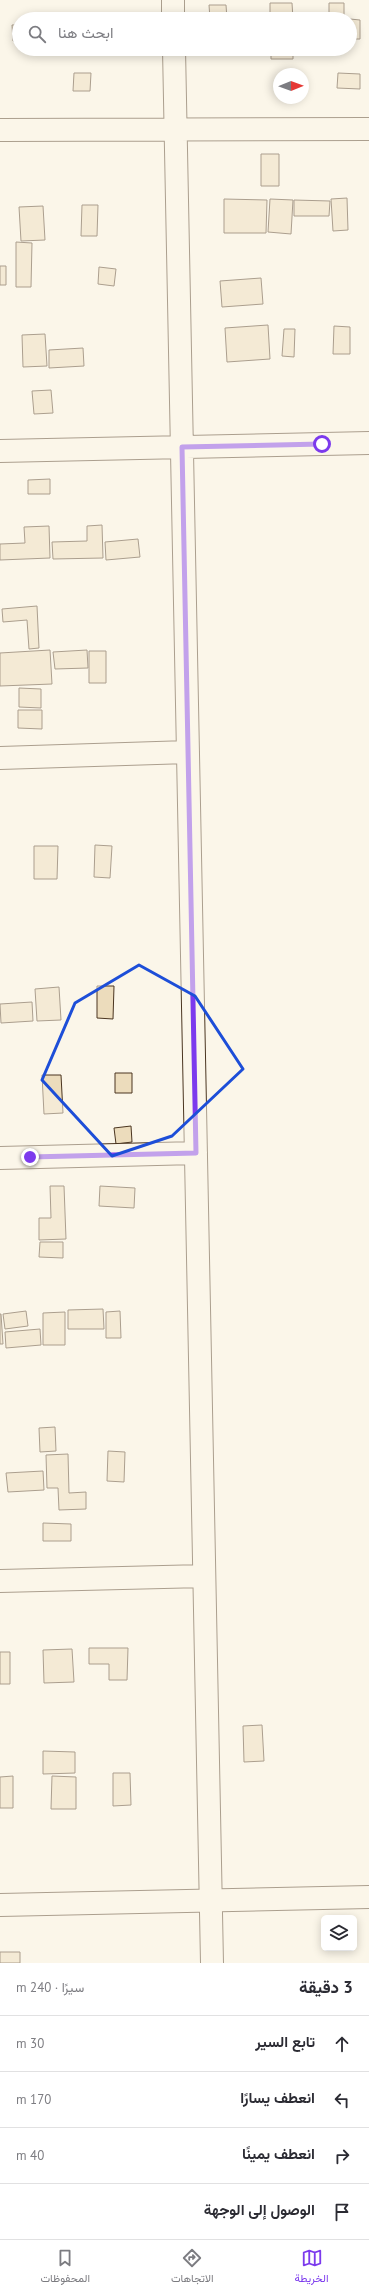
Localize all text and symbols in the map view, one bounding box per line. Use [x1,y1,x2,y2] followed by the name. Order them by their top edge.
[12,12,357,56] search box
[26,23,48,45] icon: search
[58,23,113,42] text: ابحث هنا
[273,68,309,104] north arrow
[313,435,331,453] route start
[21,1148,39,1166] route end
[321,1915,357,1951] map controls
[321,1915,357,1951] button: layers
[299,1976,353,1998] text: 3 دقيقة
[16,1979,84,1996] text: سيرًا · 240 m
[255,2032,315,2051] text: تابع السير
[331,2033,353,2055] icon: ahead
[16,2035,44,2052] text: 30 m
[240,2088,315,2107] text: انعطف يسارًا
[331,2089,353,2111] icon: left
[16,2091,51,2108] text: 170 m
[242,2144,315,2163] text: انعطف يمينًا
[331,2145,353,2167] icon: right
[16,2147,44,2164] text: 40 m
[204,2200,315,2219] text: الوصول إلى الوجهة
[331,2201,353,2223] icon: arrive
[40,2247,90,2288] tab: المحفوظات
[171,2247,214,2288] tab: الاتجاهات
[295,2247,329,2288] tab: الخريطة

